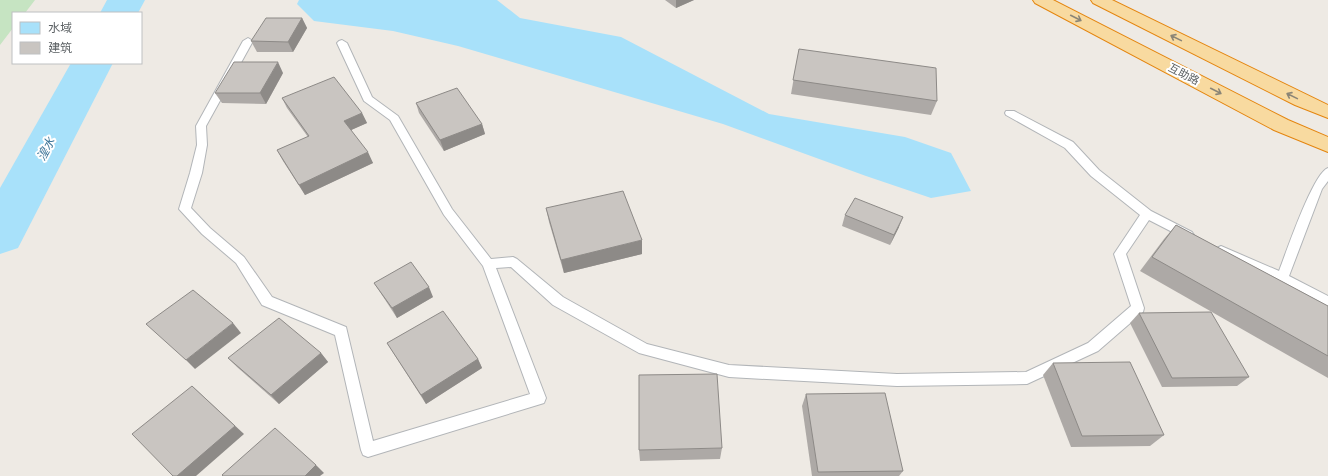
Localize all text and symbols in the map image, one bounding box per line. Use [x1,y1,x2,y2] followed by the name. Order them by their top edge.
[12,12,142,64] legend
[1070,15,1082,22] one-way arrow
[48,20,72,34] text: 水域
[1170,34,1182,41] one-way arrow
[48,40,72,54] text: 建筑
[1167,60,1202,87] street label: 互助路
[1210,88,1222,95] one-way arrow
[1286,92,1298,99] one-way arrow
[33,134,57,162] water label: 湟水

